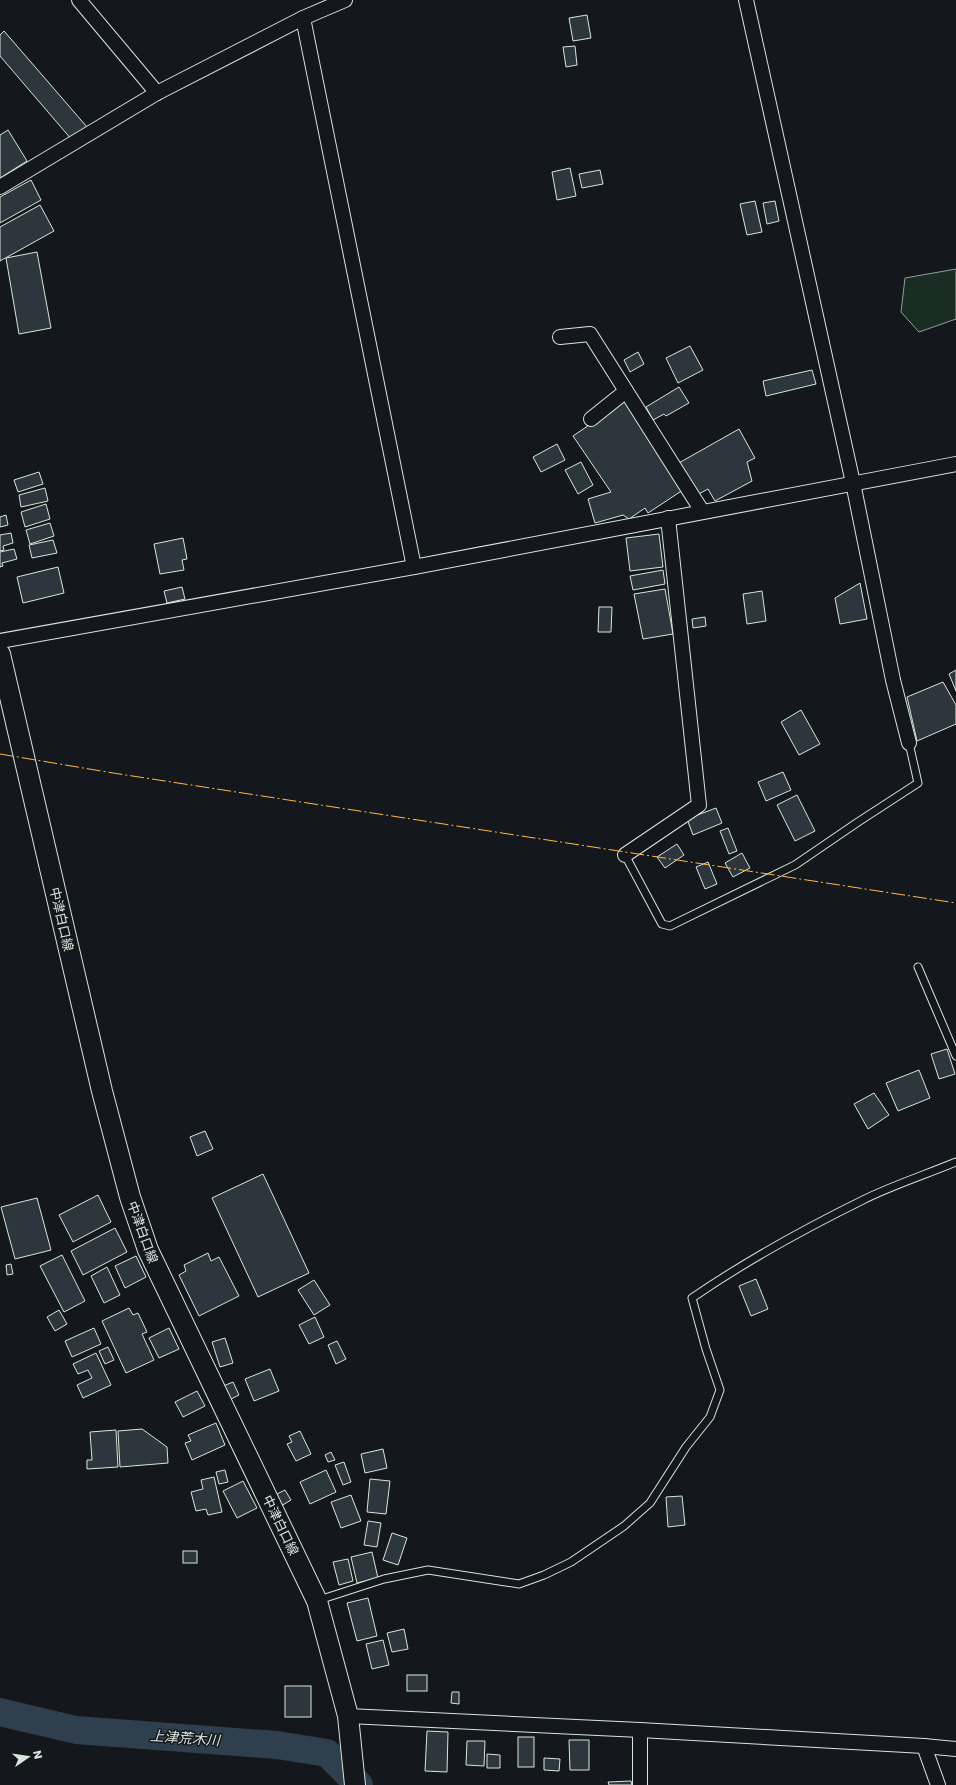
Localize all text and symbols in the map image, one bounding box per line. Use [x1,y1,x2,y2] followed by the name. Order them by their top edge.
[45,885,78,953] street label: 中津白口線
[122,1198,163,1266] street label: 中津白口線
[258,1492,303,1559] street label: 中津白口線
[149,1726,223,1751] water label: 上津荒木川
[8,1737,48,1777] north arrow
[29,1749,46,1761] text: N

